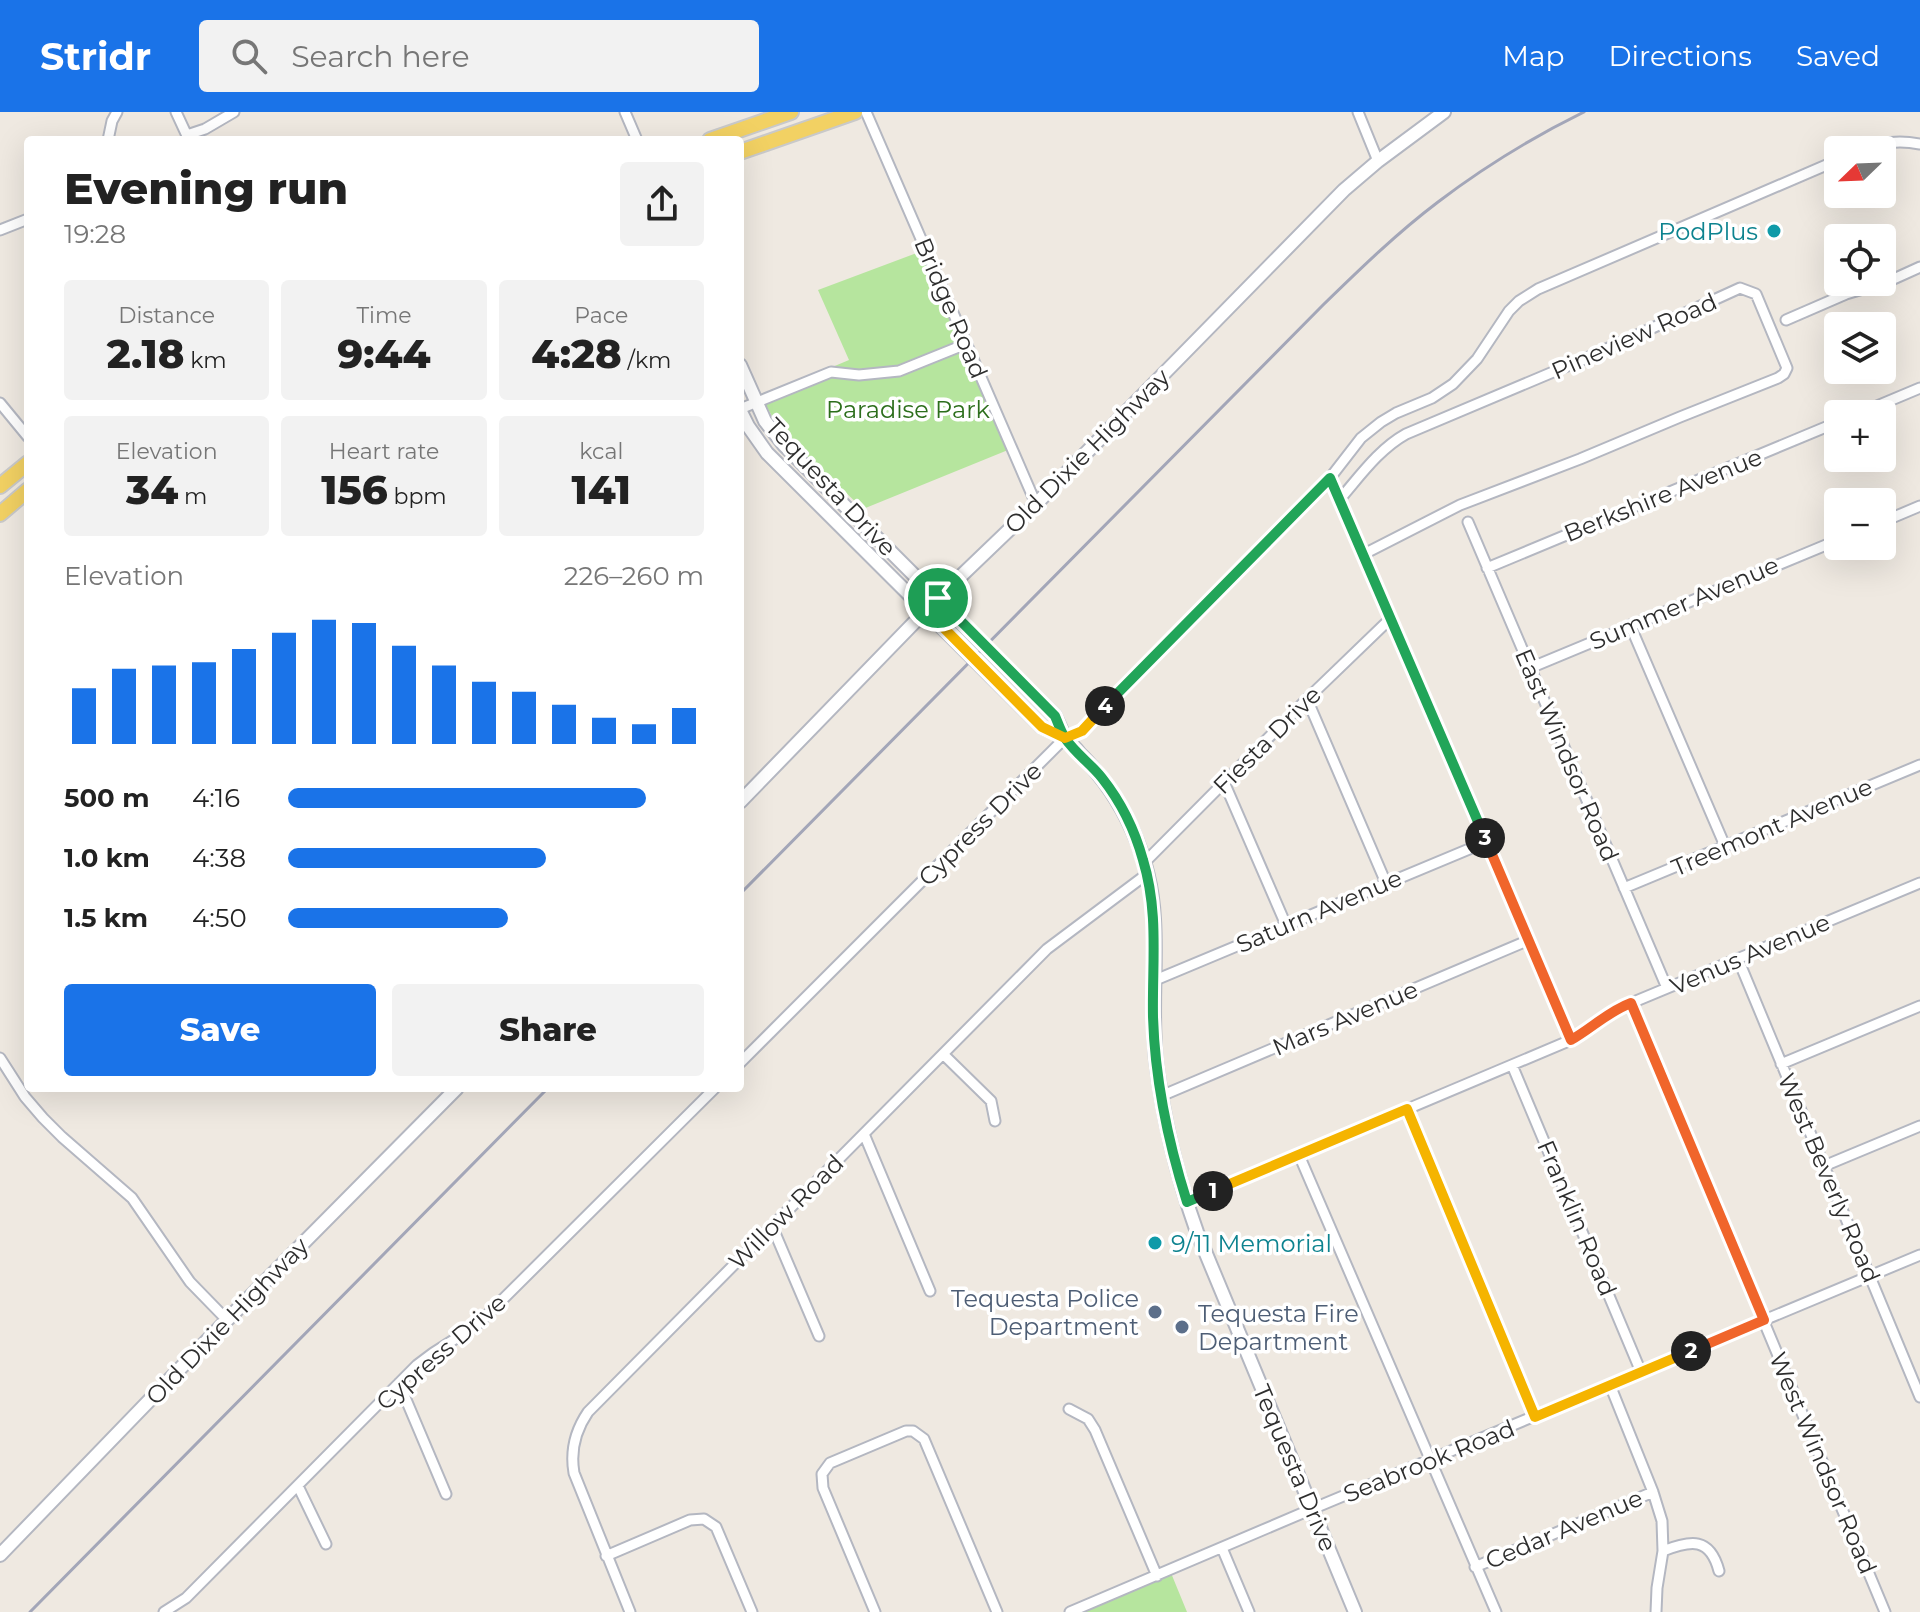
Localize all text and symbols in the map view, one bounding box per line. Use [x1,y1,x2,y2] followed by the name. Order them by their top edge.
[199,20,759,92] search box
[40,33,151,80] text: Stridr
[227,34,271,78] icon: search
[291,38,470,75] text: Search here
[1502,39,1564,73] text: Map
[1608,39,1752,73] text: Directions
[1796,39,1880,73] text: Saved
[1824,136,1896,208] north arrow
[1824,136,1896,560] map controls
[64,161,348,215] text: Evening run
[620,162,704,246] button: share
[1658,217,1758,246] place label: PodPlus
[64,218,126,250] text: 19:28
[1765,222,1783,240] marker: PodPlus
[1824,224,1896,296] button: locate
[908,233,994,383] street label: Bridge Road
[1547,287,1721,385] street label: Pineview Road
[118,302,215,329] text: Distance
[356,302,412,329] text: Time
[574,302,628,329] text: Pace
[1824,312,1896,384] button: layers
[107,329,185,378] text: 2.18
[337,329,431,378] text: 9:44
[531,329,622,378] text: 4:28
[185,347,227,374] text: km
[622,347,671,374] text: /km
[999,363,1175,539] street label: Old Dixie Highway
[826,395,991,424] park label: Paradise Park
[1824,400,1896,472] button: +
[760,412,902,562] street label: Tequesta Drive
[116,438,218,465] text: Elevation
[329,438,439,465] text: Heart rate
[579,438,623,465] text: kcal
[1560,442,1766,548] street label: Berkshire Avenue
[126,465,178,514] text: 34
[321,465,388,514] text: 156
[572,465,631,514] text: 141
[178,483,207,510] text: m
[388,483,447,510] text: bpm
[1824,488,1896,560] button: −
[1585,550,1783,656] street label: Summer Avenue
[64,560,184,592] text: Elevation
[564,560,704,592] text: 226–260 m
[904,564,972,632] pin
[916,576,960,620] icon: arrive
[1509,644,1625,866] street label: East Windsor Road
[1207,680,1327,800] street label: Fiesta Drive
[1085,686,1125,726] pin: 4
[1097,692,1113,719] text: 4
[912,756,1048,892] street label: Cypress Drive
[1667,772,1877,882] street label: Treemont Avenue
[64,782,149,814] text: 500 m
[192,782,240,814] text: 4:16
[1465,818,1505,858] pin: 3
[1478,824,1492,851] text: 3
[64,842,150,874] text: 1.0 km
[192,842,246,874] text: 4:38
[1232,863,1406,959] street label: Saturn Avenue
[64,902,148,934] text: 1.5 km
[192,902,247,934] text: 4:50
[1666,907,1834,1001] street label: Venus Avenue
[1268,974,1422,1062] street label: Mars Avenue
[64,984,376,1076] button: Save
[392,984,704,1076] button: Share
[1772,1069,1886,1287] street label: West Beverly Road
[1531,1136,1623,1300] street label: Franklin Road
[723,1149,849,1275] street label: Willow Road
[1193,1171,1233,1211] pin: 1
[1209,1177,1217,1204] text: 1
[1171,1229,1332,1258] place label: 9/11 Memorial
[140,1231,314,1411] street label: Old Dixie Highway
[1146,1234,1164,1252] marker: 9/11 Memorial
[951,1284,1139,1341] place label: Tequesta Police Department
[370,1288,512,1416] street label: Cypress Drive
[1198,1299,1359,1356] place label: Tequesta Fire Department
[1146,1303,1164,1321] marker: Tequesta Police Department
[1173,1318,1191,1336] marker: Tequesta Fire Department
[1671,1331,1711,1371] pin: 2
[1685,1337,1697,1364] text: 2
[1763,1348,1883,1578] street label: West Windsor Road
[1247,1380,1343,1556] street label: Tequesta Drive
[1339,1413,1519,1509] street label: Seabrook Road
[1481,1483,1647,1575] street label: Cedar Avenue

